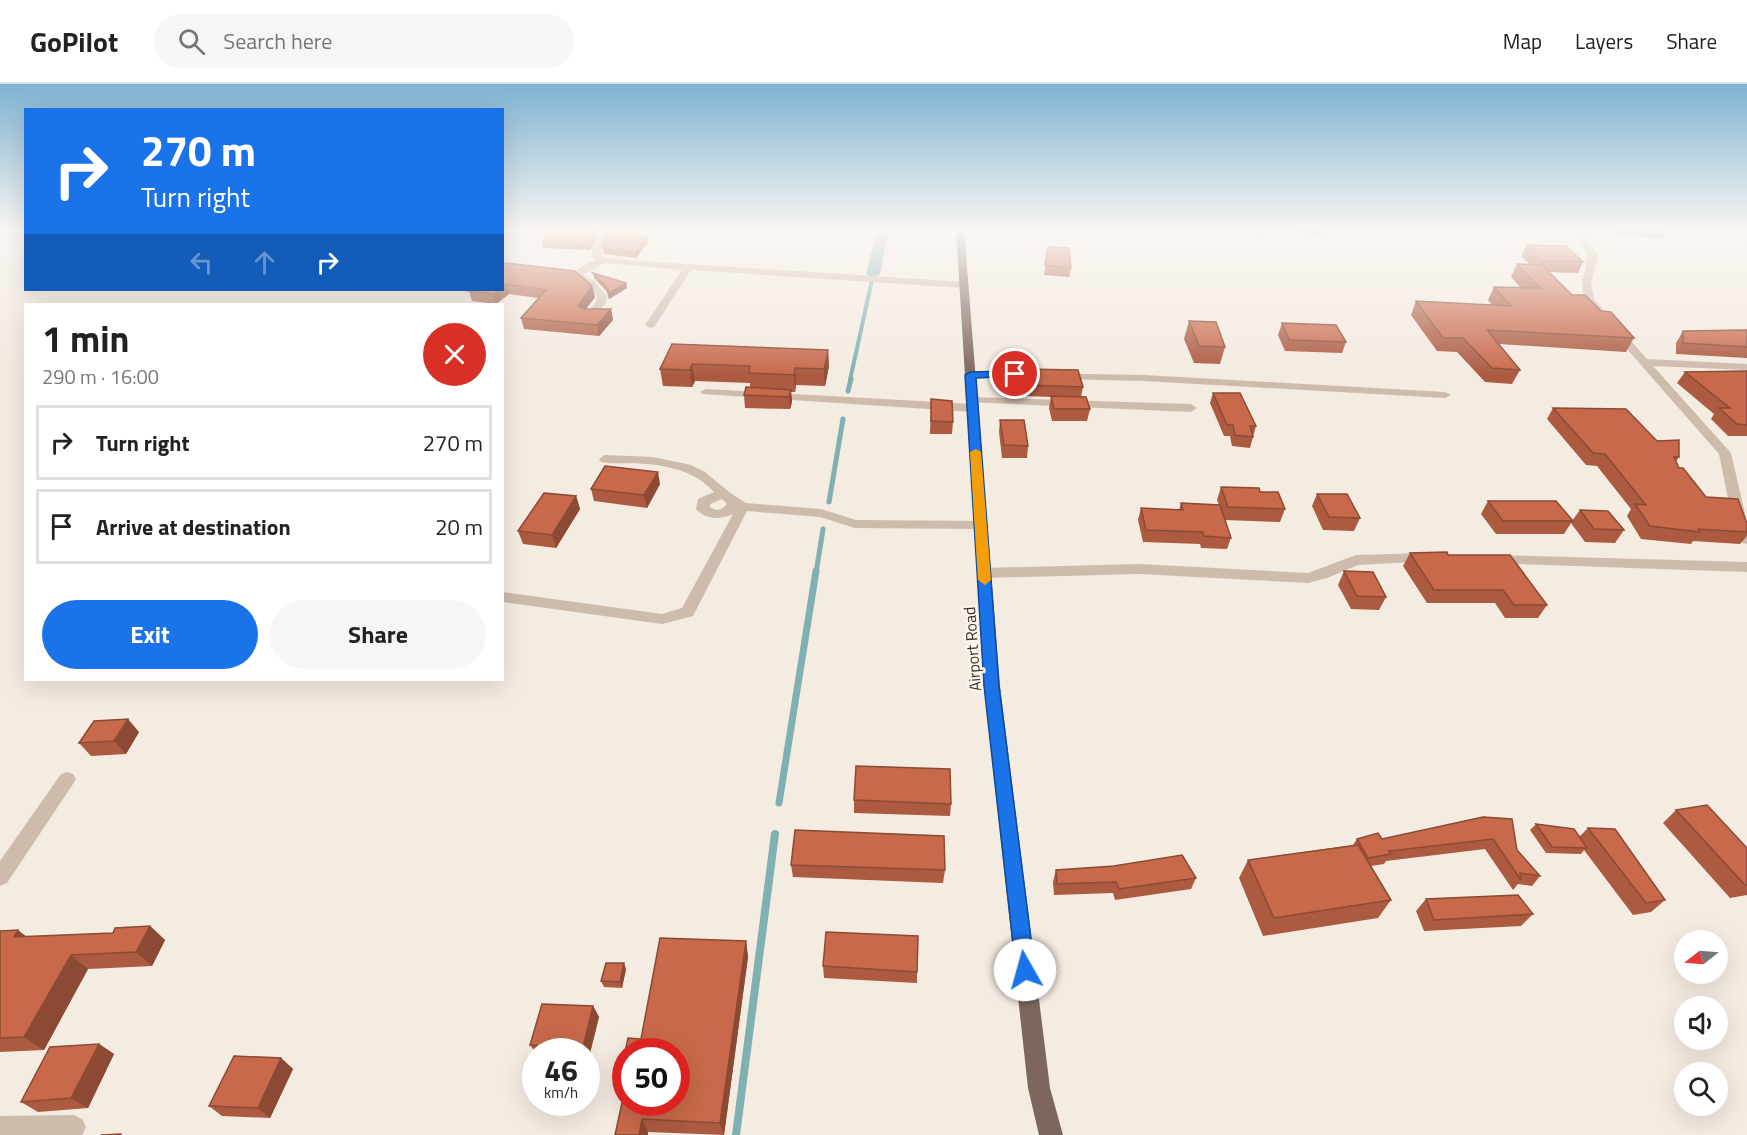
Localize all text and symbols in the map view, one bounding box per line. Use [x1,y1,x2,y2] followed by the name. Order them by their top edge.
[154,14,574,68] search box
[30,20,118,63] text: GoPilot
[223,24,332,58] text: Search here
[175,25,208,58] icon: search
[1503,25,1542,57] text: Map
[1575,25,1633,57] text: Layers
[1666,25,1717,57] text: Share
[141,118,256,182] text: 270 m
[42,132,120,210] icon: right
[141,176,250,217] text: Turn right
[185,246,218,279] icon: left
[248,246,281,279] icon: ahead
[311,246,344,279] icon: right
[42,311,129,366] text: 1 min
[423,323,486,386] button: close
[989,348,1040,399] pin
[998,357,1031,390] icon: arrive
[42,361,159,392] text: 290 m · 16:00
[45,426,78,459] icon: right
[96,426,190,460] text: Turn right
[423,426,483,460] text: 270 m
[45,510,78,543] icon: arrive
[96,510,291,544] text: Arrive at destination
[435,510,483,544] text: 20 m
[42,600,258,669] button: Exit
[270,600,486,669] button: Share
[957,606,987,692] street label: Airport Road
[1674,930,1728,984] north arrow
[1674,930,1728,1116] map controls
[993,938,1057,1002] position arrow
[1674,996,1728,1050] button: sound
[612,1038,690,1116] speed limit sign: 50
[544,1047,578,1093] text: 46
[1674,1062,1728,1116] button: search
[544,1081,578,1104] text: km/h

